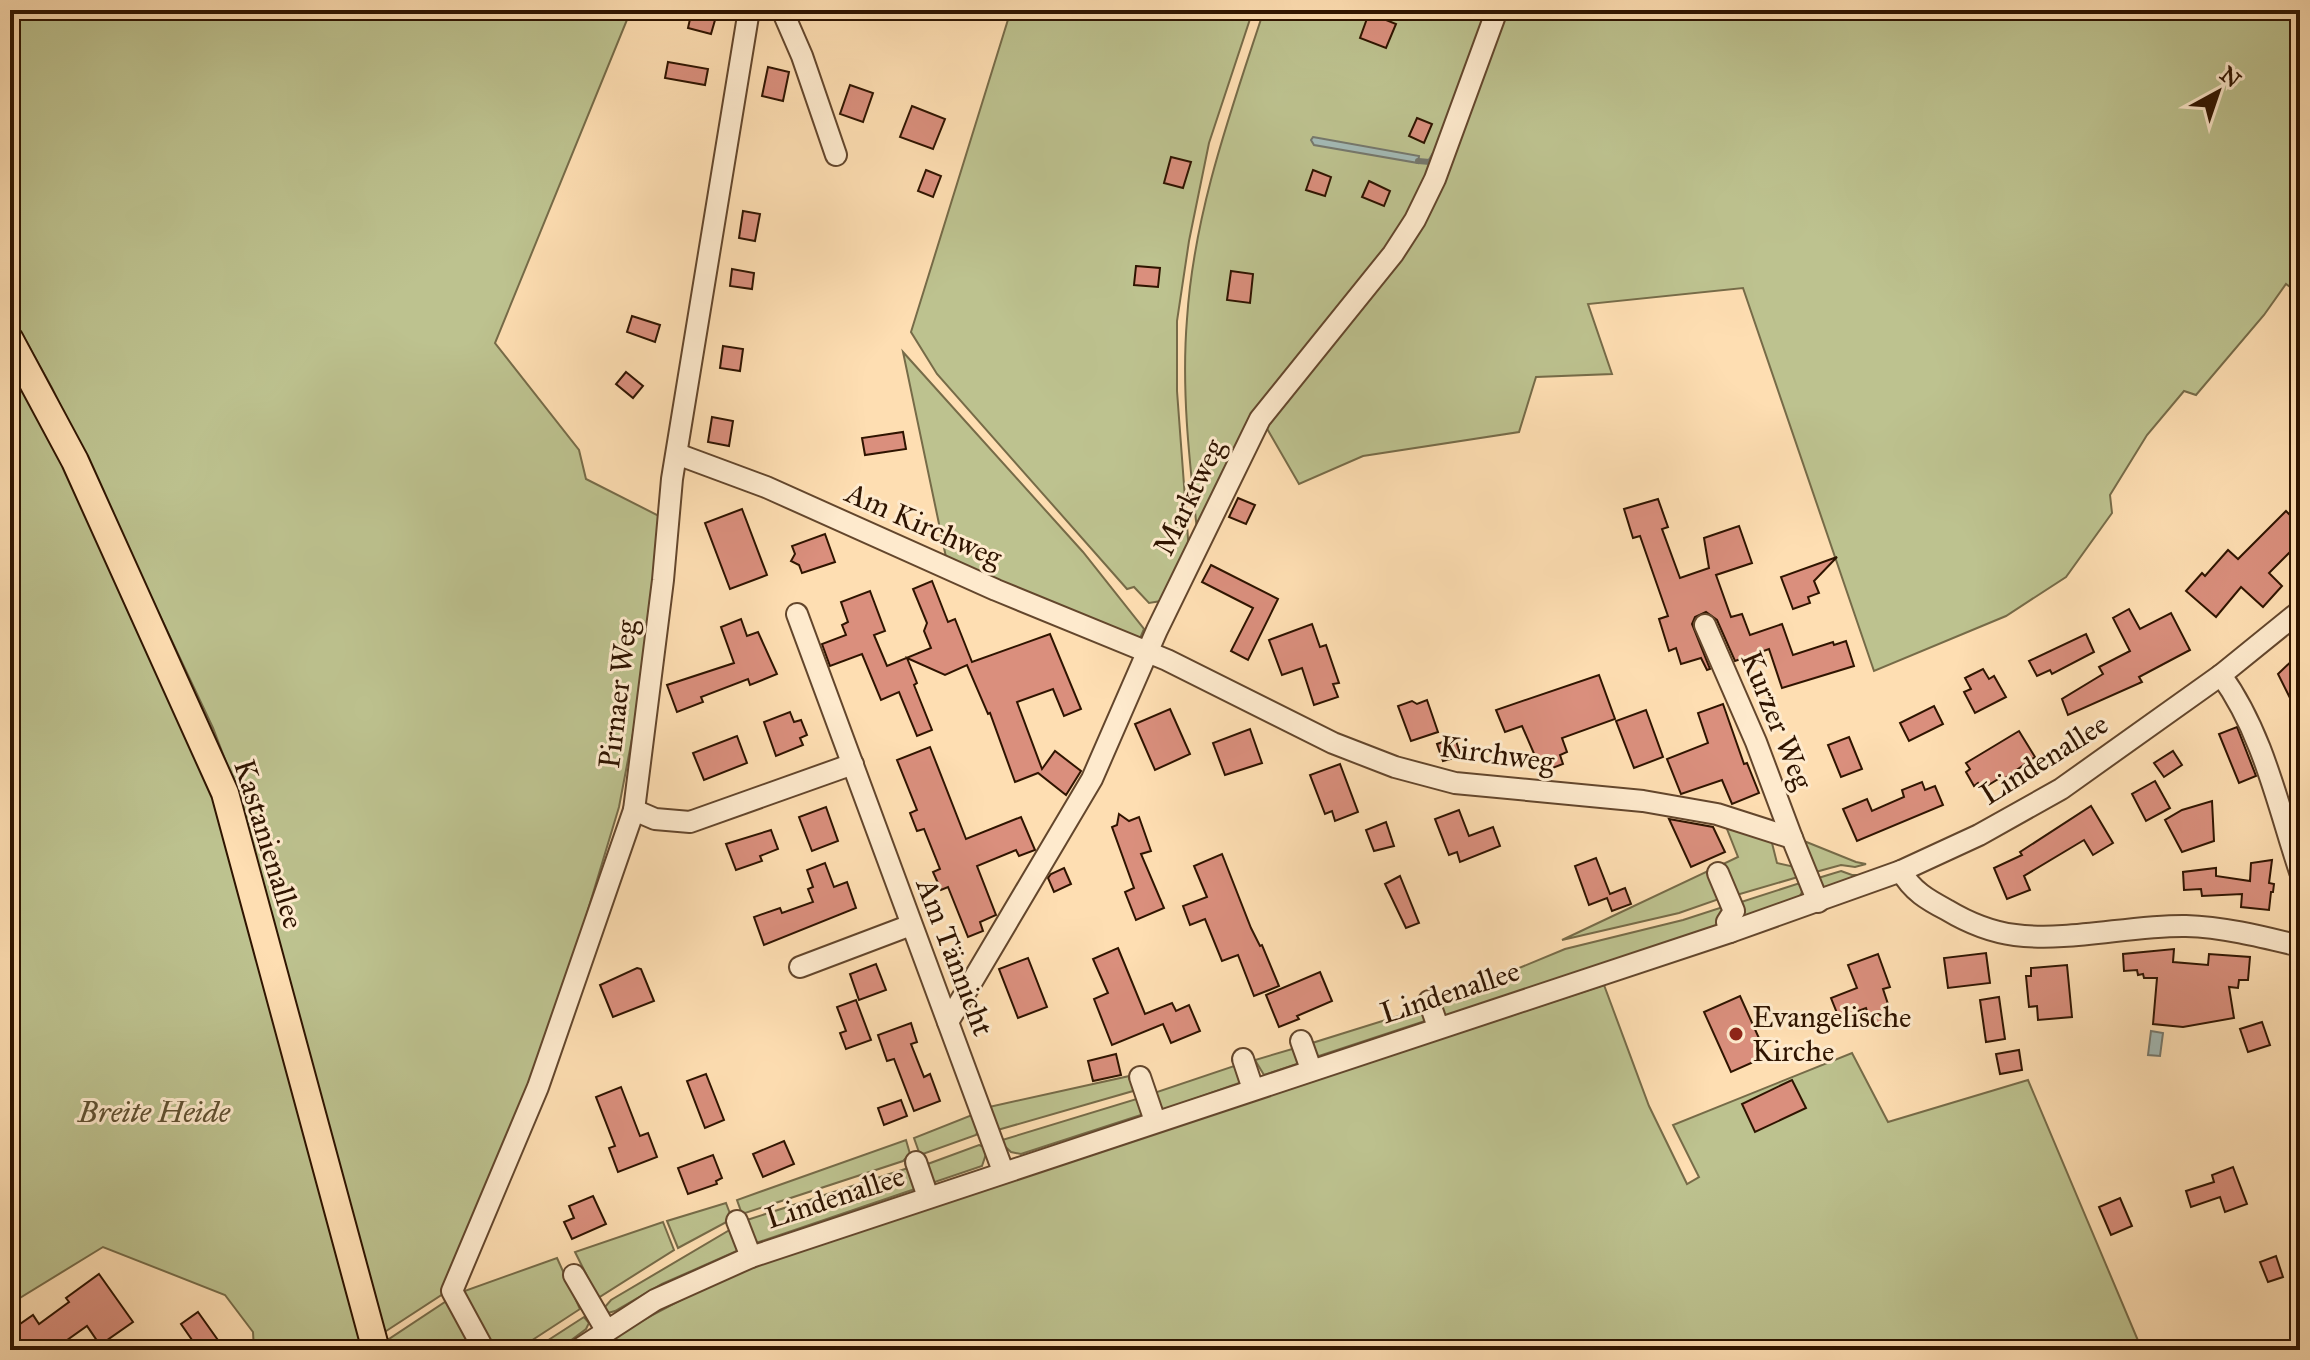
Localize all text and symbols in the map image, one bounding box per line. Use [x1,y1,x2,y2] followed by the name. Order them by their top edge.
[2178,52,2258,132] north arrow
[2215,61,2247,94] text: N
[1145,432,1233,561] street label: Marktweg
[838,474,1009,576] street label: Am Kirchweg
[591,617,645,770] street label: Pirnaer Weg
[1733,646,1821,795] street label: Kurzer Weg
[1973,706,2115,812] street label: Lindenallee
[1437,728,1558,780] street label: Kirchweg
[226,755,312,933] street label: Kastanienallee
[908,871,1002,1041] street label: Am Tännicht
[1376,953,1524,1031] street label: Lindenallee
[1752,999,1912,1069] place label: Evangelische Kirche
[1727,1025,1745,1043] marker: Evangelische Kirche
[76,1094,231,1130] park label: Breite Heide
[761,1158,909,1236] street label: Lindenallee

